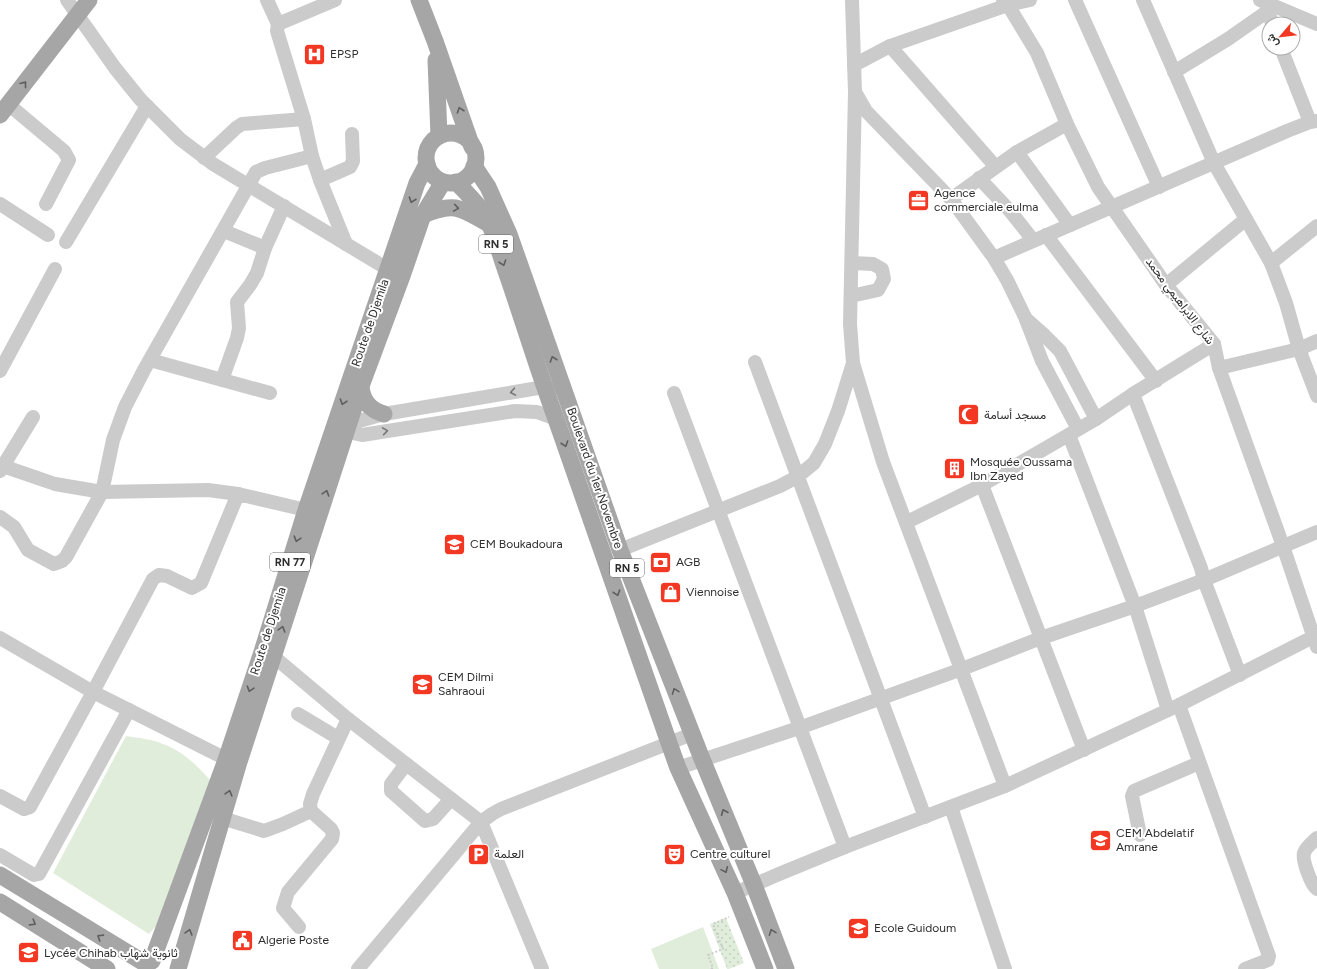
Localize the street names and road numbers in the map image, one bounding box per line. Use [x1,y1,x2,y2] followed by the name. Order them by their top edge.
[479,235,513,253] road number: RN 5
[1140,255,1217,349] street label: شارع الابراهيمي محمد
[348,277,392,369] street label: Route de Djemila
[564,406,626,551] street label: Boulevard du 1er Novembre
[270,553,310,571] road number: RN 77
[610,559,644,577] road number: RN 5
[247,585,289,677] street label: Route de Djemila

